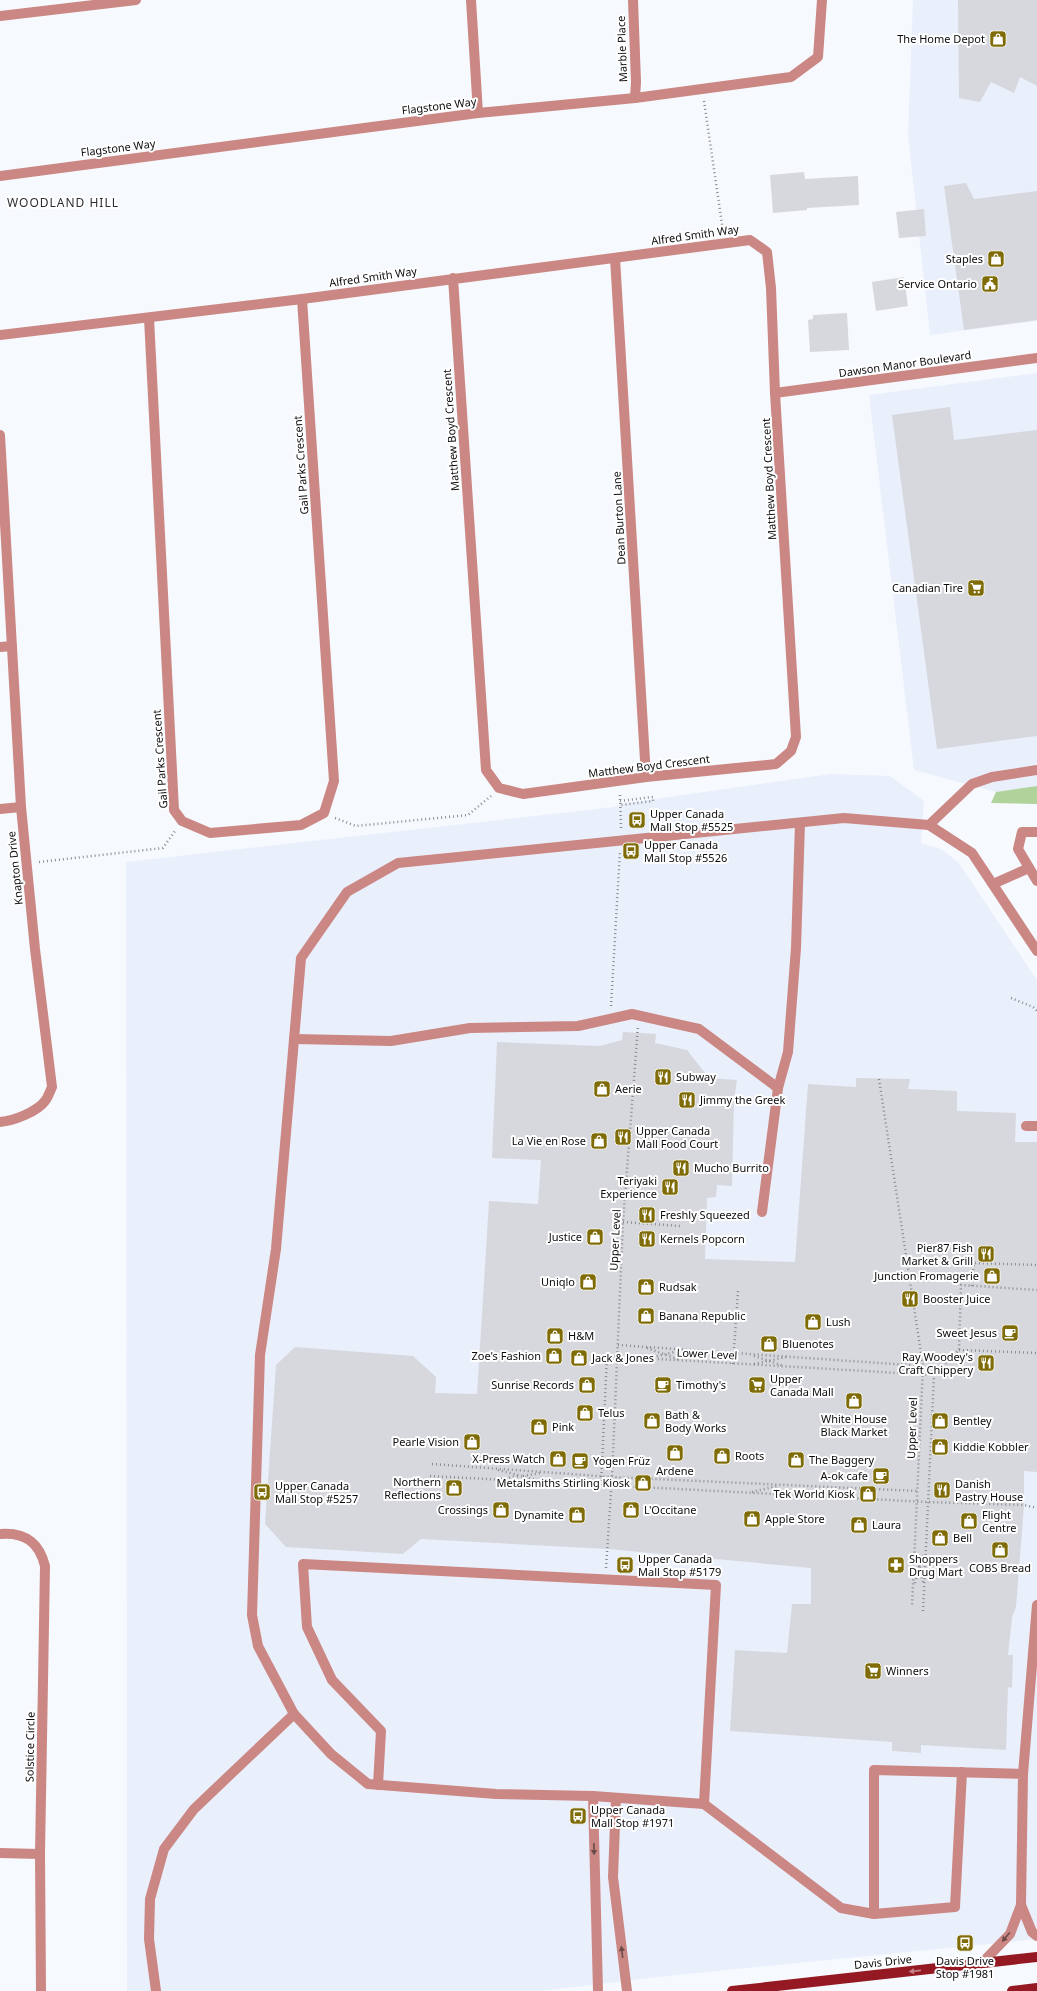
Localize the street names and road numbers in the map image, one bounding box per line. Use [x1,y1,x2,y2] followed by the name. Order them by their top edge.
[613,16,630,83] street label: Marble Place
[401,93,477,118] street label: Flagstone Way
[80,135,156,160] street label: Flagstone Way
[650,221,740,248] street label: Alfred Smith Way
[328,263,418,290] street label: Alfred Smith Way
[838,347,972,380] street label: Dawson Manor Boulevard
[439,369,462,492] street label: Matthew Boyd Crescent
[290,415,311,515] street label: Gail Parks Crescent
[758,418,779,540] street label: Matthew Boyd Crescent
[609,471,628,565] street label: Dean Burton Lane
[149,709,170,809] street label: Gail Parks Crescent
[587,751,711,780] street label: Matthew Boyd Crescent
[3,830,26,906] street label: Knapton Drive
[605,1209,624,1271] street label: Upper Level
[676,1344,738,1363] street label: Lower Level
[903,1397,920,1459] street label: Upper Level
[21,1712,38,1782] street label: Solstice Circle
[853,1951,913,1972] street label: Davis Drive

